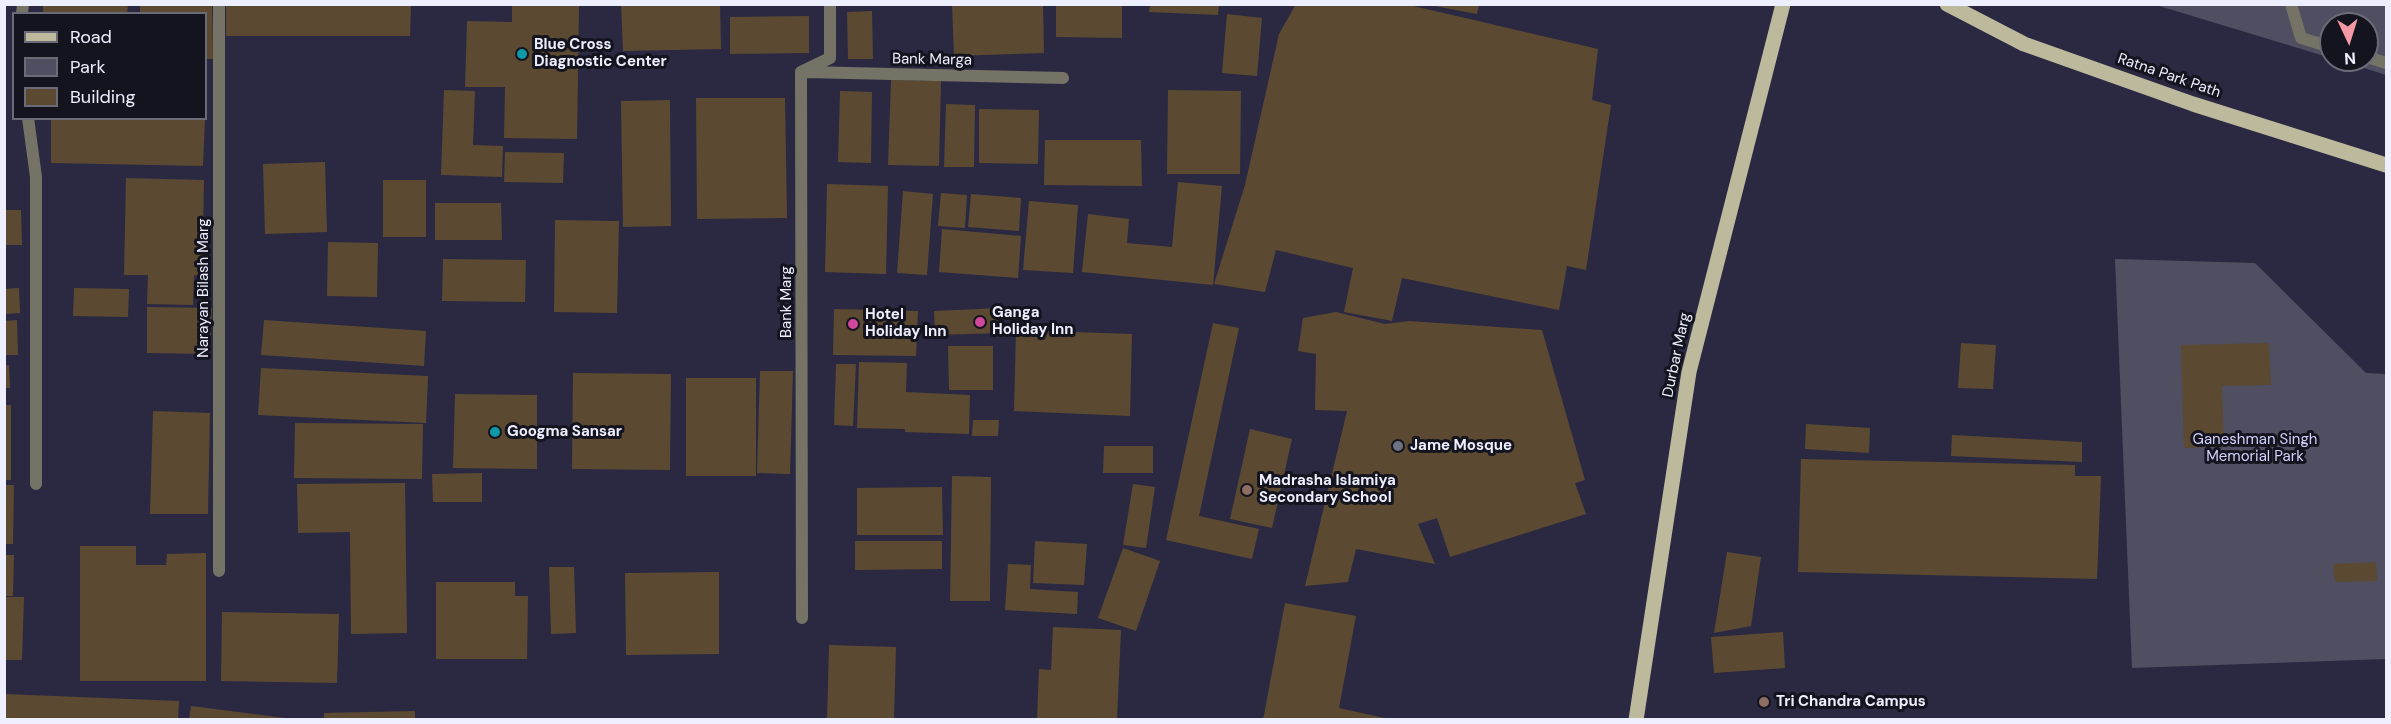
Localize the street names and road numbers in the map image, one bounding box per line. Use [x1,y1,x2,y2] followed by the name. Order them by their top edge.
[892,50,972,70] street label: Bank Marga
[2115,50,2223,102] street label: Ratna Park Path
[195,218,213,358] street label: Narayan Bilash Marg
[778,266,796,338] street label: Bank Marg
[1659,311,1695,399] street label: Durbar Marg

